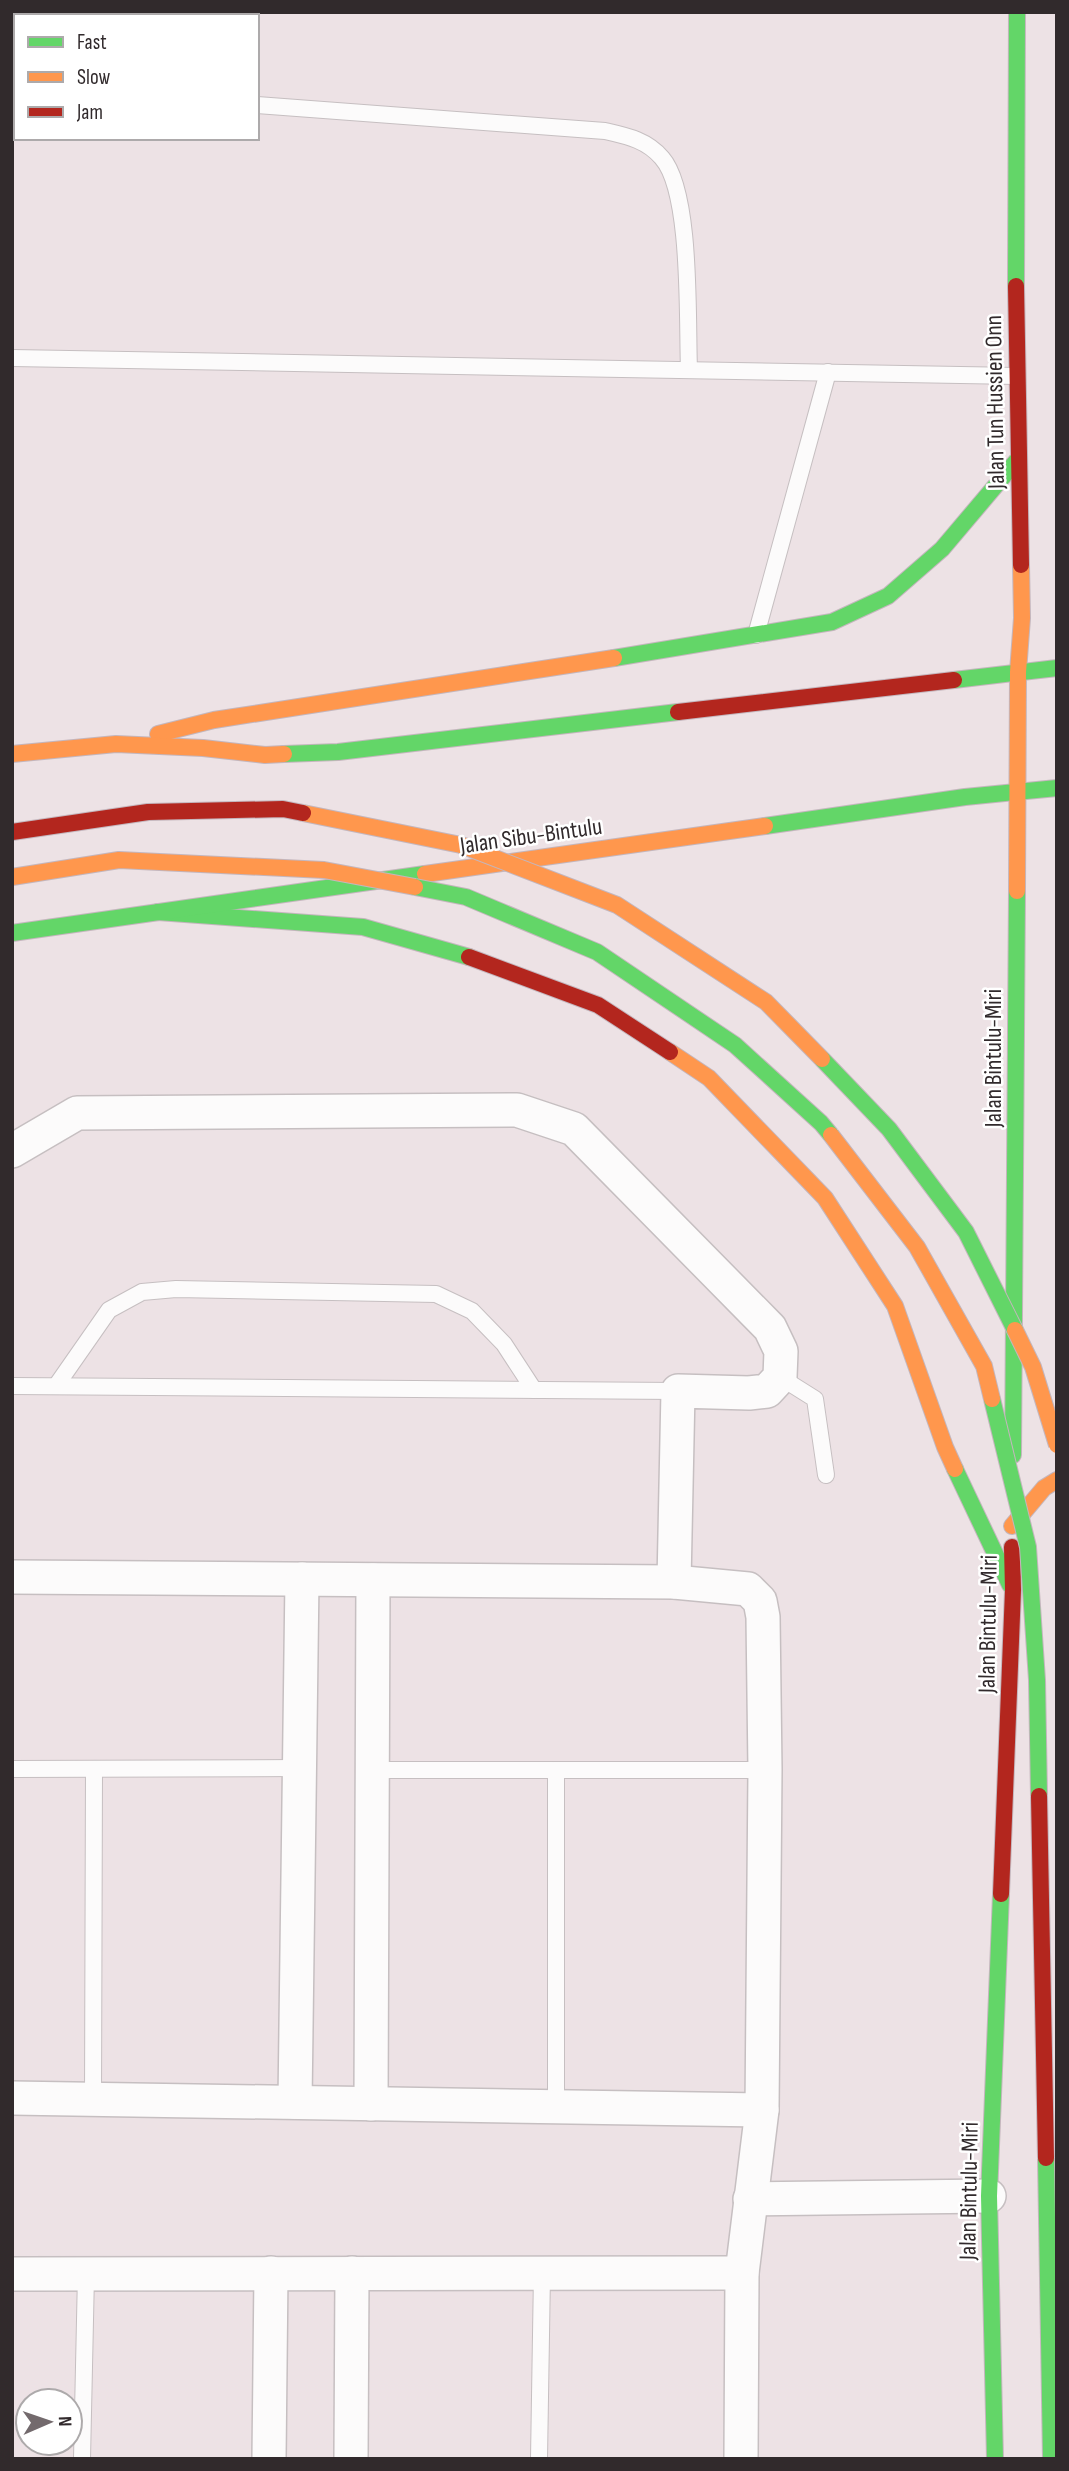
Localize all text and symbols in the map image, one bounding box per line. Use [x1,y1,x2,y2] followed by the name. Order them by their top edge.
[14,14,259,140] legend
[77,30,107,55] text: Fast
[77,65,111,90] text: Slow
[76,100,103,125] text: Jam
[979,315,1011,490] street label: Jalan Tun Hussien Onn
[457,812,604,860] street label: Jalan Sibu-Bintulu
[979,989,1008,1128] street label: Jalan Bintulu-Miri
[972,1555,1004,1694] street label: Jalan Bintulu-Miri
[953,2122,985,2261] street label: Jalan Bintulu-Miri
[14,2387,84,2457] north arrow
[53,2416,76,2427] text: N

